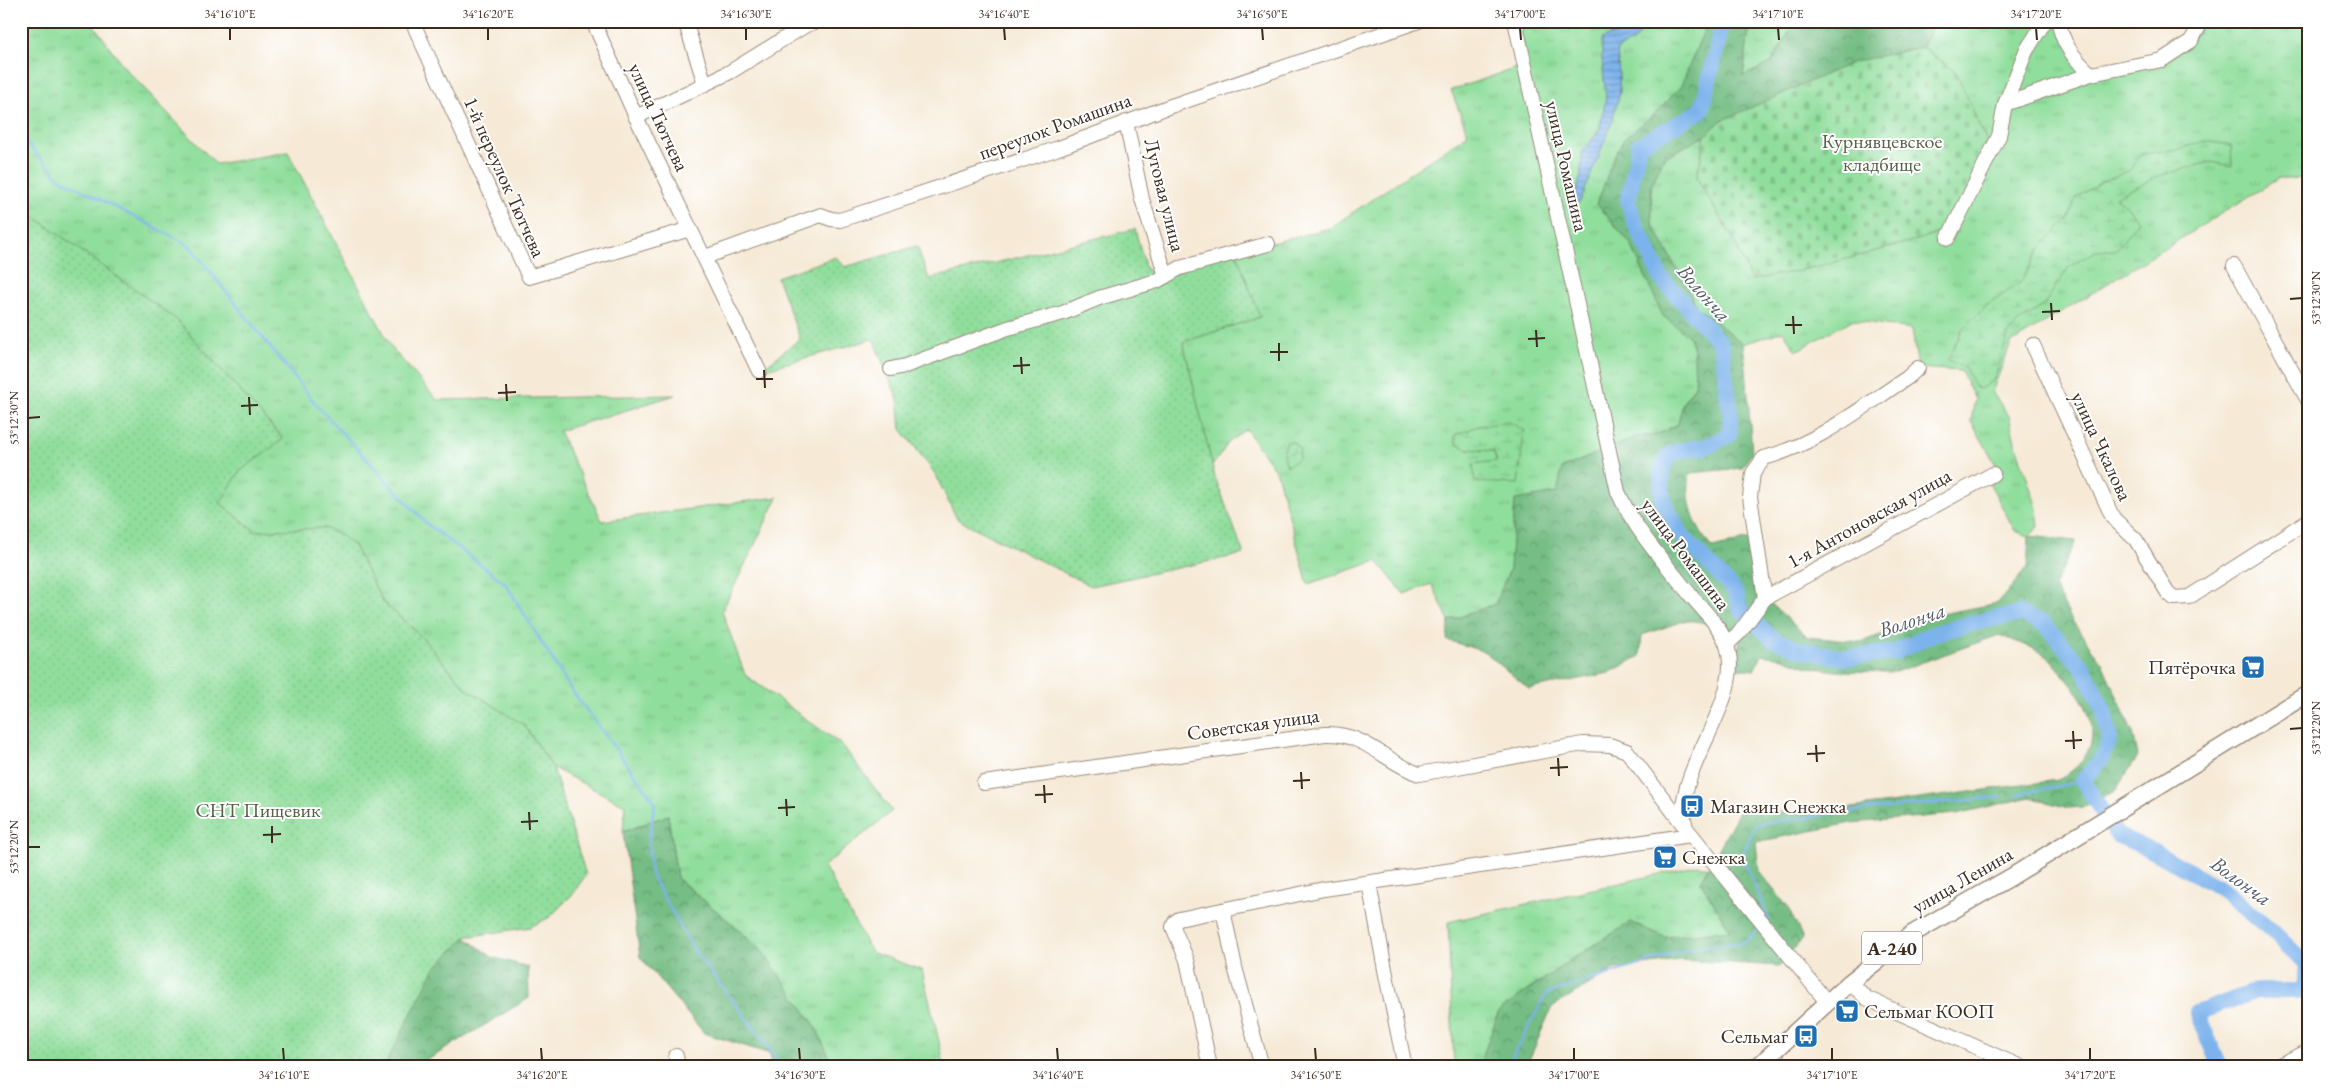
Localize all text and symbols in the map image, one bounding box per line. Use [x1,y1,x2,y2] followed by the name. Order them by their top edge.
[204,6,256,22] text: 34°16'10"E
[462,6,514,22] text: 34°16'20"E
[720,6,772,22] text: 34°16'30"E
[978,6,1030,22] text: 34°16'40"E
[1236,6,1288,22] text: 34°16'50"E
[1494,6,1546,22] text: 34°17'00"E
[1752,6,1804,22] text: 34°17'10"E
[2010,6,2062,22] text: 34°17'20"E
[623,59,695,175] street label: улица Тютчева
[975,86,1135,166] street label: переулок Ромашина
[458,93,552,261] street label: 1-й переулок Тютчева
[1539,98,1595,234] street label: улица Ромашина
[1822,128,1943,177] park label: Курнявцевское кладбище
[1138,136,1192,254] street label: Луговая улица
[1671,257,1737,327] water label: Волонча
[2308,271,2324,325] text: 53°12'30"N
[2065,387,2139,505] street label: улица Чкалова
[6,391,22,445] text: 53°12'30"N
[1782,462,1956,574] street label: 1-я Антоновская улица
[1635,493,1737,615] street label: улица Ромашина
[1874,596,1949,643] water label: Волонча
[2148,654,2236,680] place label: Пятёрочка
[2240,654,2266,680] supermarket icon: Пятёрочка
[2308,701,2324,755] text: 53°12'20"N
[1185,702,1321,746] street label: Советская улица
[1679,793,1705,819] bus stop icon: Магазин Снежка
[1710,793,1846,819] place label: Магазин Снежка
[195,797,321,823] park label: СНТ Пищевик
[6,820,22,874] text: 53°12'20"N
[1907,841,2017,919] street label: улица Ленина
[1652,844,1678,870] supermarket icon: Снежка
[1682,844,1745,870] place label: Снежка
[2205,849,2277,912] water label: Волонча
[1862,931,1922,964] road number: А-240
[1834,998,1860,1024] supermarket icon: Сельмаг КООП
[1864,998,1995,1024] place label: Сельмаг КООП
[1721,1023,1788,1049] place label: Сельмаг
[1793,1023,1819,1049] bus stop icon: Сельмаг
[258,1067,310,1083] text: 34°16'10"E
[516,1067,568,1083] text: 34°16'20"E
[774,1067,826,1083] text: 34°16'30"E
[1032,1067,1084,1083] text: 34°16'40"E
[1290,1067,1342,1083] text: 34°16'50"E
[1548,1067,1600,1083] text: 34°17'00"E
[1806,1067,1858,1083] text: 34°17'10"E
[2064,1067,2116,1083] text: 34°17'20"E

